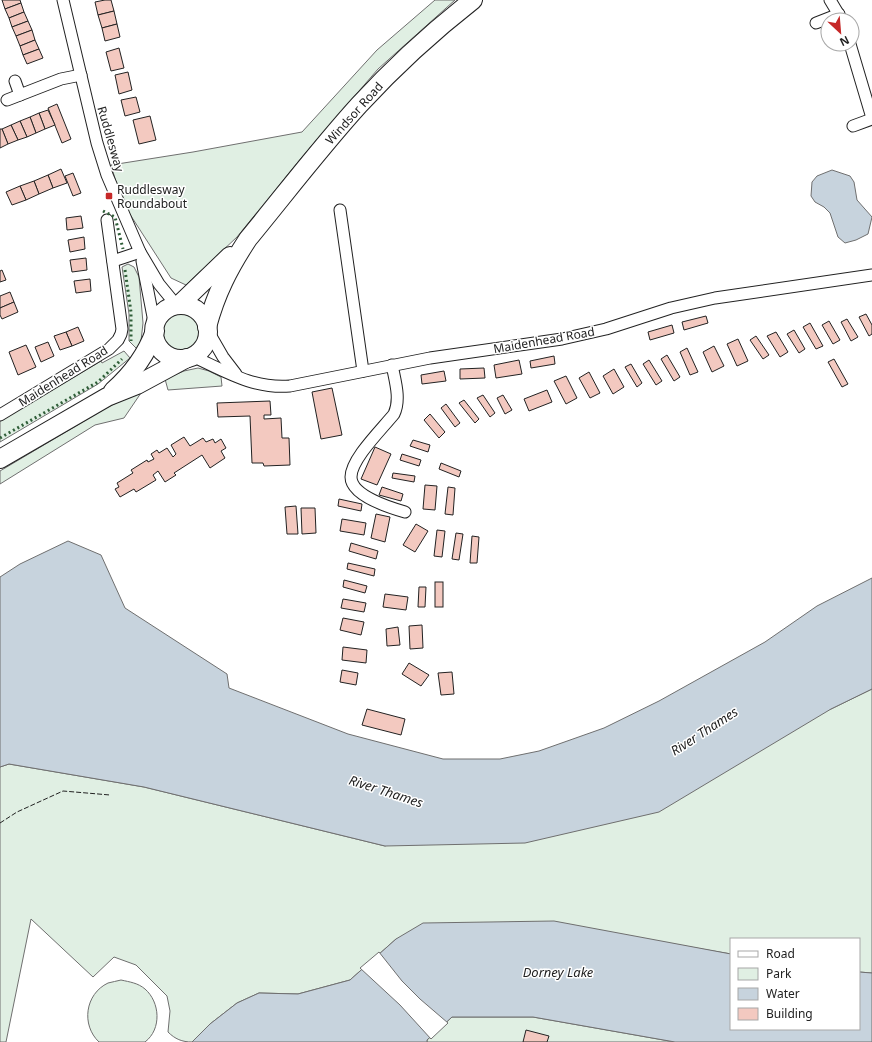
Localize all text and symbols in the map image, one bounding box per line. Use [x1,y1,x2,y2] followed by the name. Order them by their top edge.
[820,12,860,52] north arrow
[837,33,852,50] text: N
[321,78,387,148] street label: Windsor Road
[94,104,129,175] street label: Ruddlesway
[117,181,188,212] place label: Ruddlesway Roundabout
[104,191,114,201] marker: Ruddlesway Roundabout
[492,323,596,357] street label: Maidenhead Road
[15,342,111,410] street label: Maidenhead Road
[667,702,741,759] water label: River Thames
[347,771,426,812] water label: River Thames
[730,938,860,1030] legend
[766,945,795,962] text: Road
[523,963,594,981] water label: Dorney Lake
[766,965,792,982] text: Park
[766,985,800,1002] text: Water
[766,1005,813,1022] text: Building

